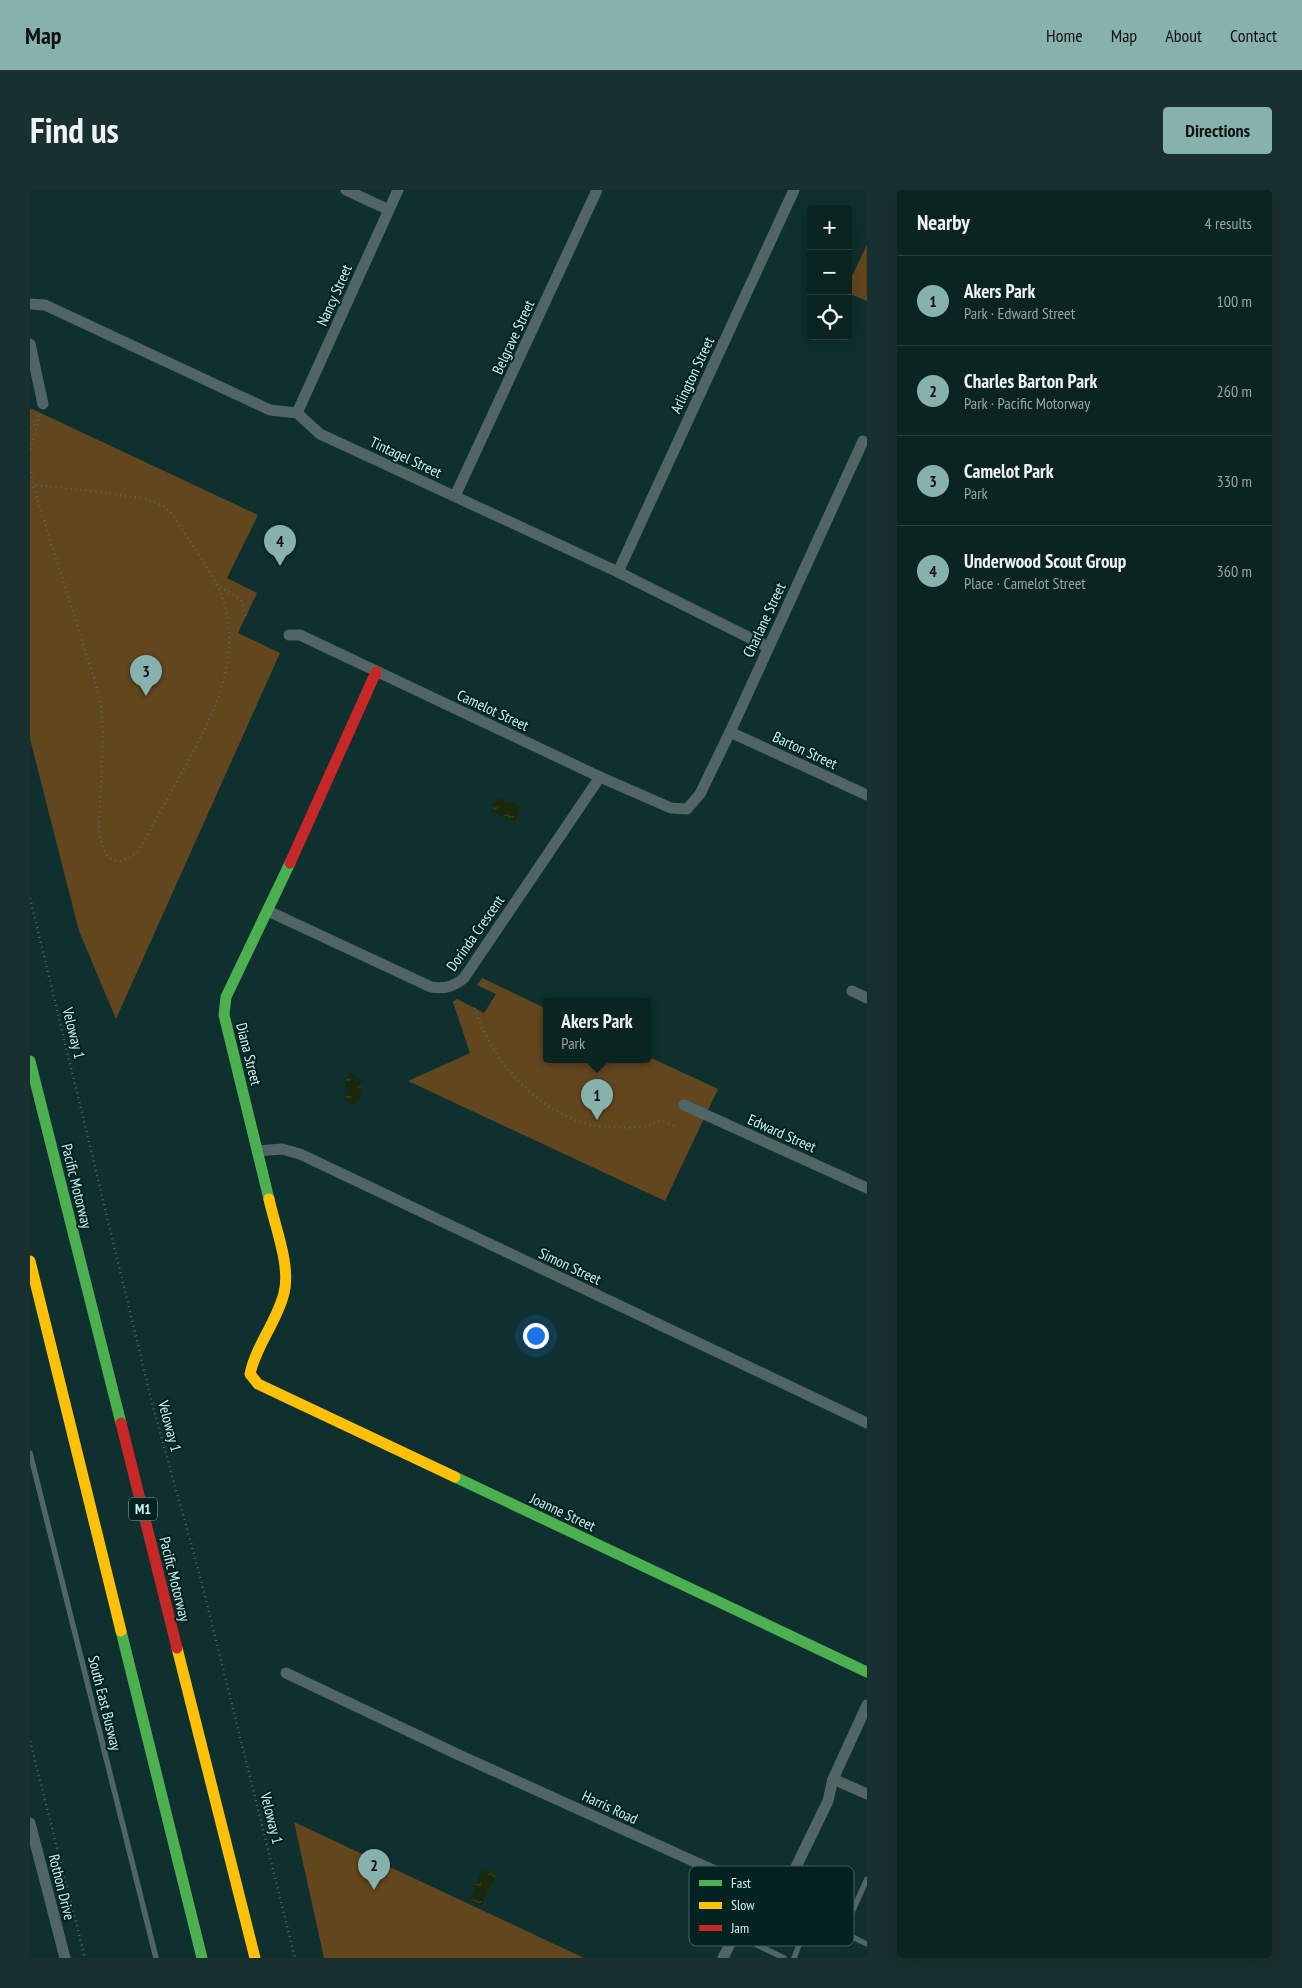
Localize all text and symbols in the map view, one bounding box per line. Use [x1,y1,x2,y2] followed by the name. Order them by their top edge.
[25,20,62,51] text: Map
[1046,24,1083,47] text: Home
[1111,24,1137,47] text: Map
[1165,24,1202,47] text: About
[1230,24,1277,47] text: Contact
[30,107,119,153] text: Find us
[1163,107,1272,154] button: Directions
[807,205,852,340] map controls
[807,205,852,250] button: +
[917,209,970,236] text: Nearby
[1205,213,1252,233] text: 4 results
[807,250,852,295] button: −
[312,261,356,329] street label: Nancy Street
[964,279,1035,303] text: Akers Park
[929,291,937,311] text: 1
[1217,291,1252,311] text: 100 m
[807,295,852,340] button: locate
[488,297,538,377] street label: Belgrave Street
[964,303,1075,323] text: Park · Edward Street
[666,334,718,416] street label: Arlington Street
[964,369,1097,393] text: Charles Barton Park
[929,381,937,401] text: 2
[1217,381,1252,401] text: 260 m
[964,393,1090,413] text: Park · Pacific Motorway
[367,432,445,482] street label: Tintagel Street
[964,459,1053,483] text: Camelot Park
[929,471,937,491] text: 3
[1217,471,1252,491] text: 330 m
[964,483,988,503] text: Park
[264,525,296,566] pin: 4
[964,549,1126,573] text: Underwood Scout Group
[929,561,937,581] text: 4
[1217,561,1252,581] text: 360 m
[964,573,1086,593] text: Place · Camelot Street
[738,580,790,660] street label: Charlane Street
[130,655,162,696] pin: 3
[454,685,532,735] street label: Camelot Street
[770,727,840,773] street label: Barton Street
[442,891,508,975] street label: Dorinda Crescent
[543,998,651,1063] popup
[58,1004,90,1061] street label: Veloway 1
[561,1009,633,1033] text: Akers Park
[232,1021,266,1087] street label: Diana Street
[561,1033,585,1053] text: Park
[581,1079,613,1120] pin: 1
[745,1110,819,1156] street label: Edward Street
[57,1142,97,1231] street label: Pacific Motorway
[536,1243,604,1289] street label: Simon Street
[523,1323,549,1349] your location
[154,1397,186,1454] street label: Veloway 1
[526,1488,599,1535] street label: Joanne Street
[129,1498,157,1520] road number: M1
[155,1535,195,1624] street label: Pacific Motorway
[84,1654,126,1753] street label: South East Busway
[579,1786,641,1828] street label: Harris Road
[256,1789,288,1846] street label: Veloway 1
[358,1849,390,1890] pin: 2
[45,1852,79,1922] street label: Rothon Drive
[689,1866,854,1946] legend
[731,1874,751,1892] text: Fast
[731,1896,755,1914] text: Slow
[730,1919,749,1937] text: Jam

